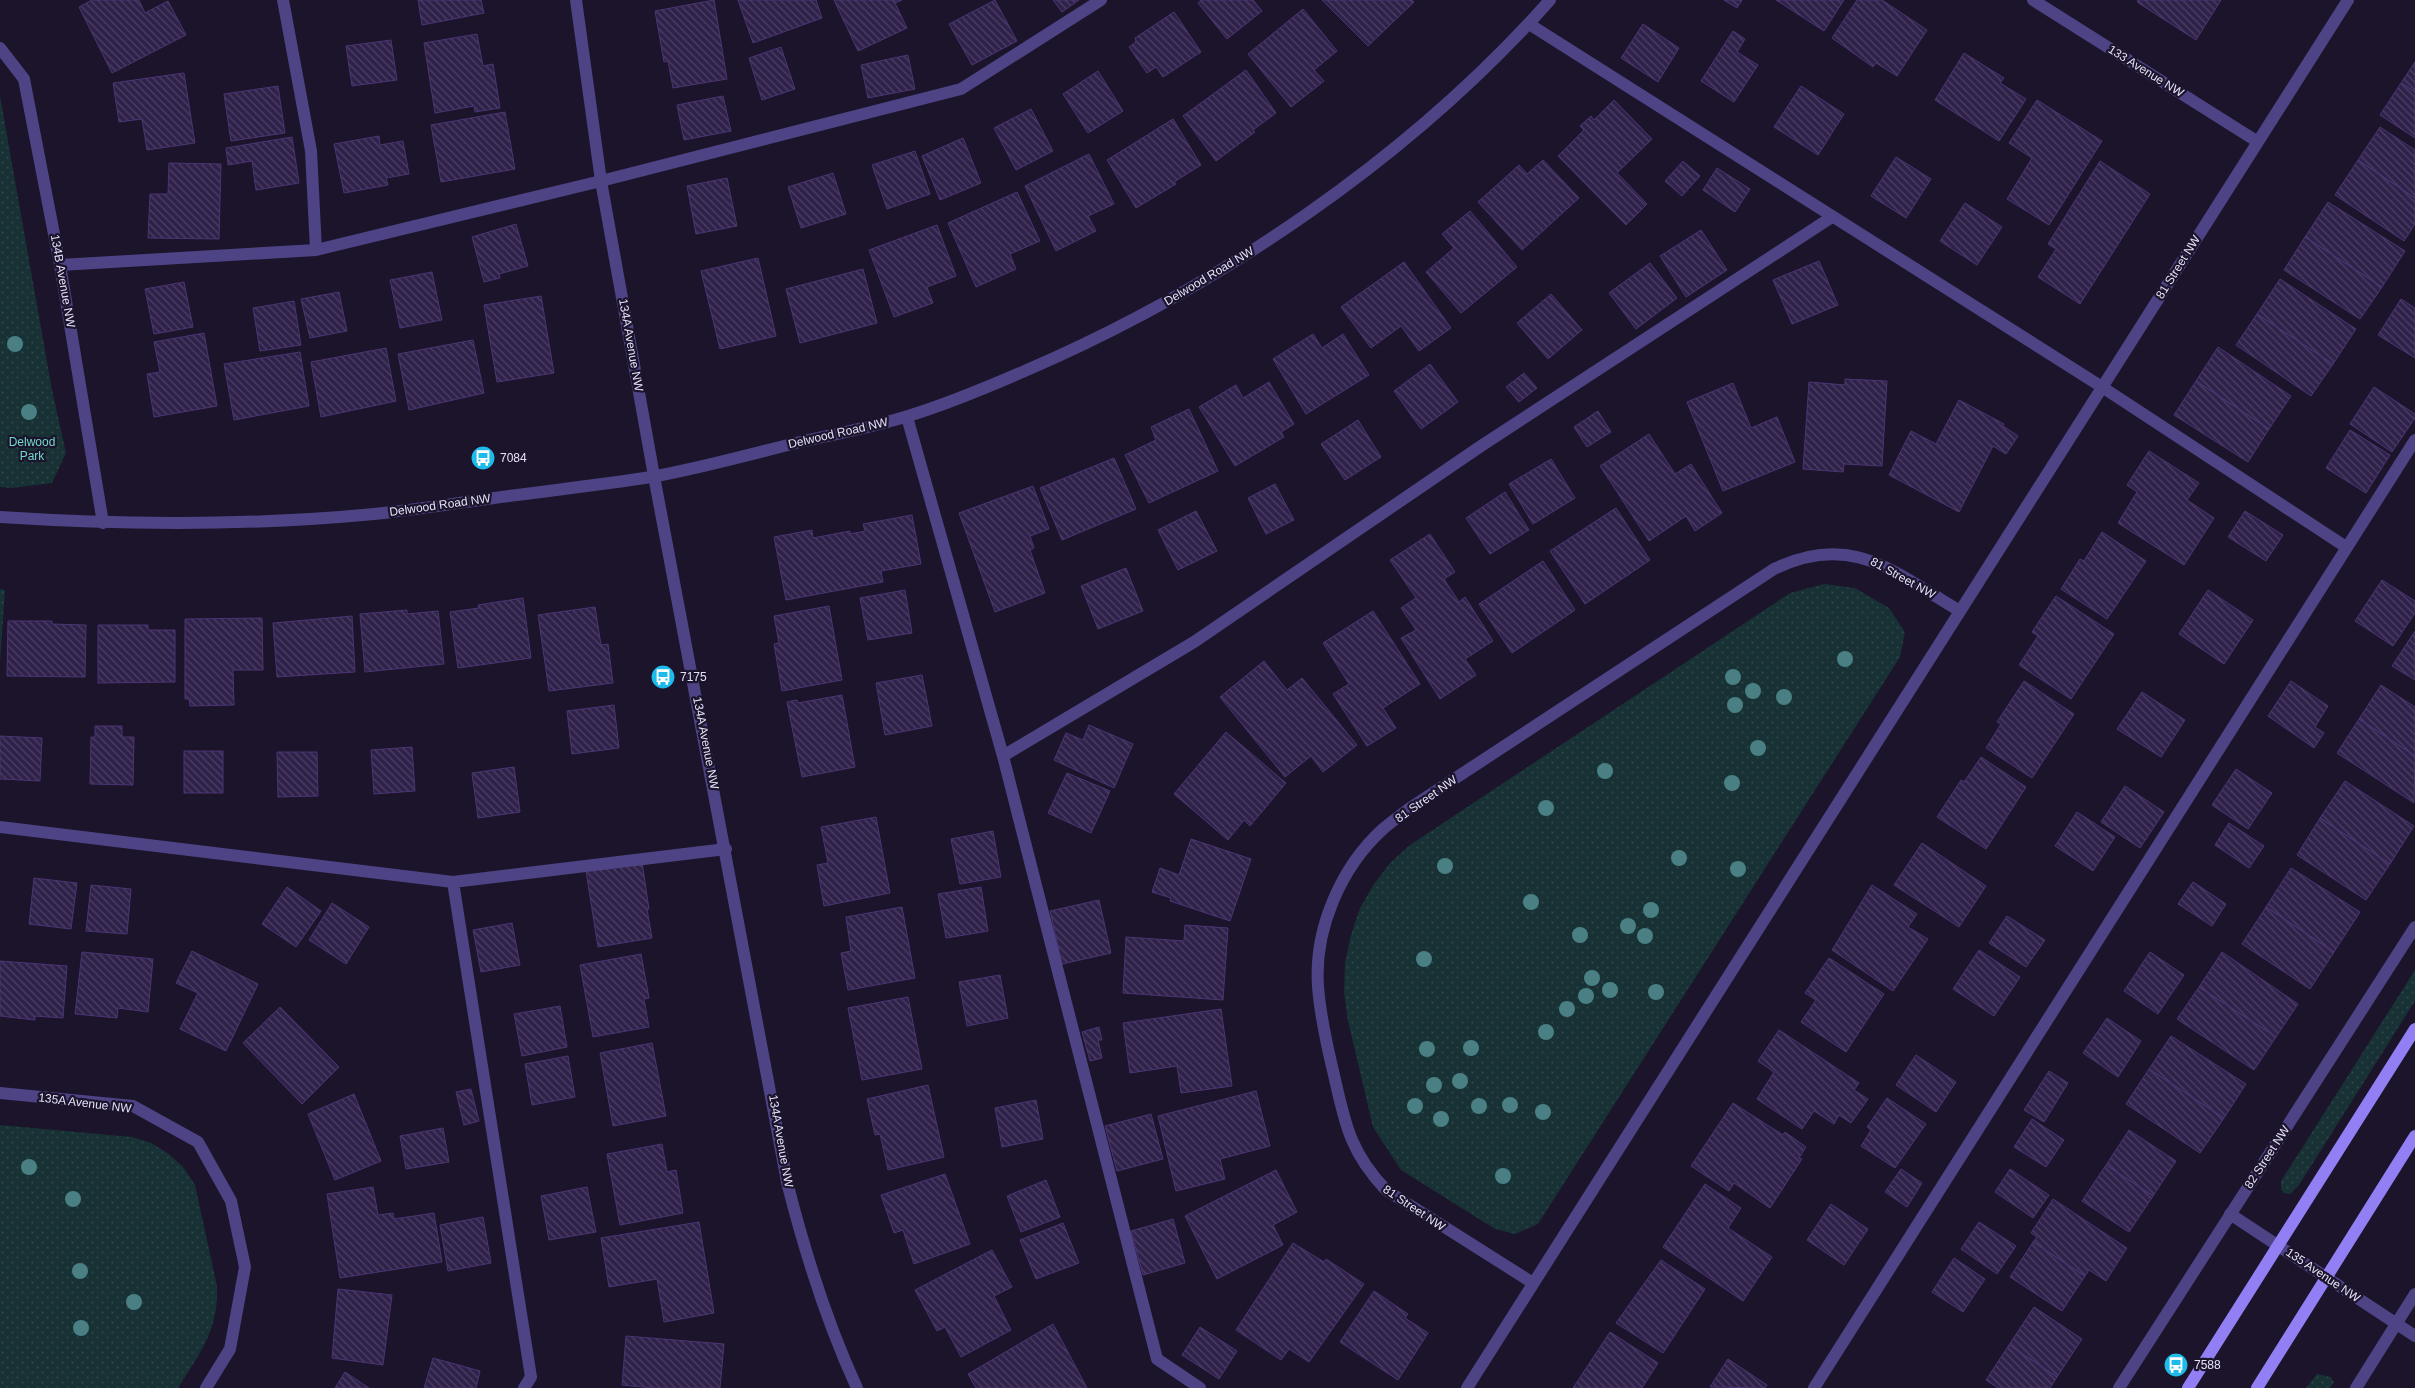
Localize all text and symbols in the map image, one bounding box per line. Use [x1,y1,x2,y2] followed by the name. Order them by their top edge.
[2106,42,2187,100] street label: 133 Avenue NW
[2153,232,2203,301] street label: 81 Street NW
[48,233,78,329] street label: 134B Avenue NW
[1162,243,1257,308] street label: Delwood Road NW
[616,298,646,393] street label: 134A Avenue NW
[787,415,890,451] street label: Delwood Road NW
[9,435,55,463] park label: Delwood Park
[470,445,496,471] bus stop icon: 7084
[500,451,527,465] place label: 7084
[388,491,492,519] street label: Delwood Road NW
[1868,554,1938,602] street label: 81 Street NW
[650,664,676,690] bus stop icon: 7175
[680,670,707,684] place label: 7175
[690,696,722,791] street label: 134A Avenue NW
[1392,772,1460,825] street label: 81 Street NW
[38,1090,133,1116] street label: 135A Avenue NW
[766,1094,796,1189] street label: 134A Avenue NW
[2242,1122,2293,1191] street label: 82 Street NW
[1380,1182,1448,1234] street label: 81 Street NW
[2283,1245,2363,1305] street label: 135 Avenue NW
[2163,1352,2189,1378] bus stop icon: 7588
[2194,1358,2221,1372] place label: 7588

